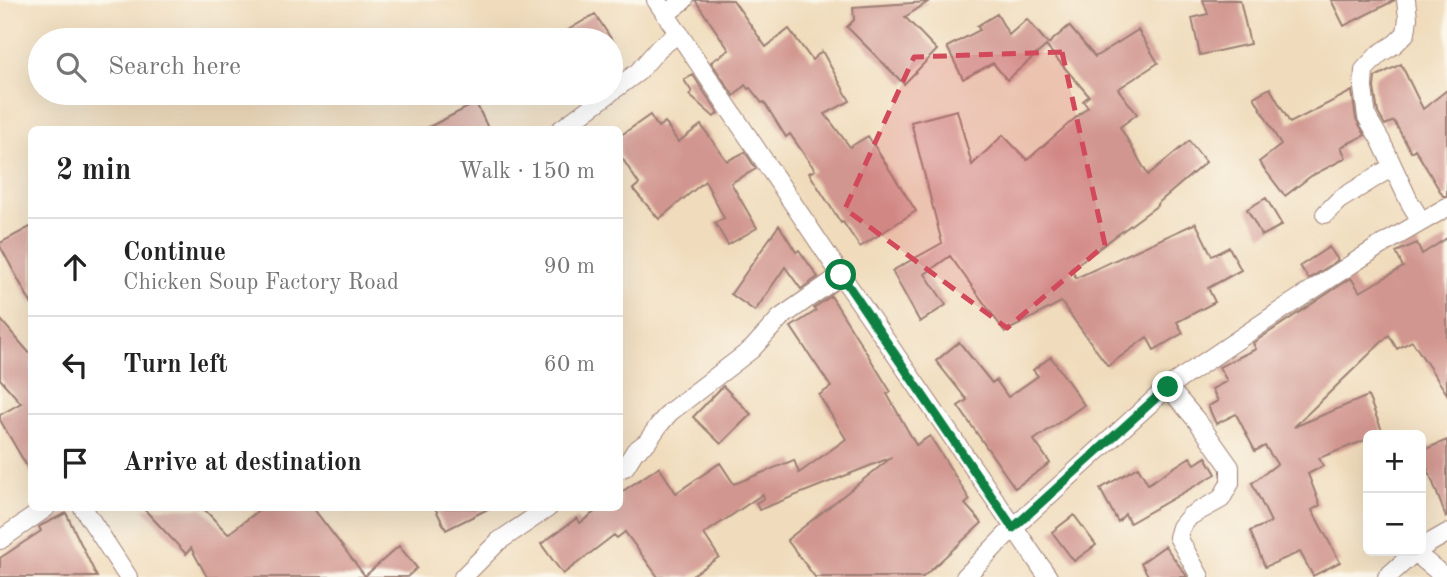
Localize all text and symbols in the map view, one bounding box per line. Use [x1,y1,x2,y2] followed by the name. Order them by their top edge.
[28,28,623,105] search box
[52,48,90,86] icon: search
[108,54,241,80] text: Search here
[56,156,131,186] text: 2 min
[459,160,595,183] text: Walk · 150 m
[123,240,226,266] text: Continue
[56,248,94,286] icon: ahead
[544,255,595,278] text: 90 m
[825,259,856,290] route start
[123,271,399,294] text: Chicken Soup Factory Road
[56,346,94,384] icon: left
[123,352,228,378] text: Turn left
[544,353,595,376] text: 60 m
[1152,371,1183,402] route end
[1363,430,1426,556] map controls
[1363,430,1426,493] button: +
[56,444,94,482] icon: arrive
[123,450,362,476] text: Arrive at destination
[1363,493,1426,556] button: −

